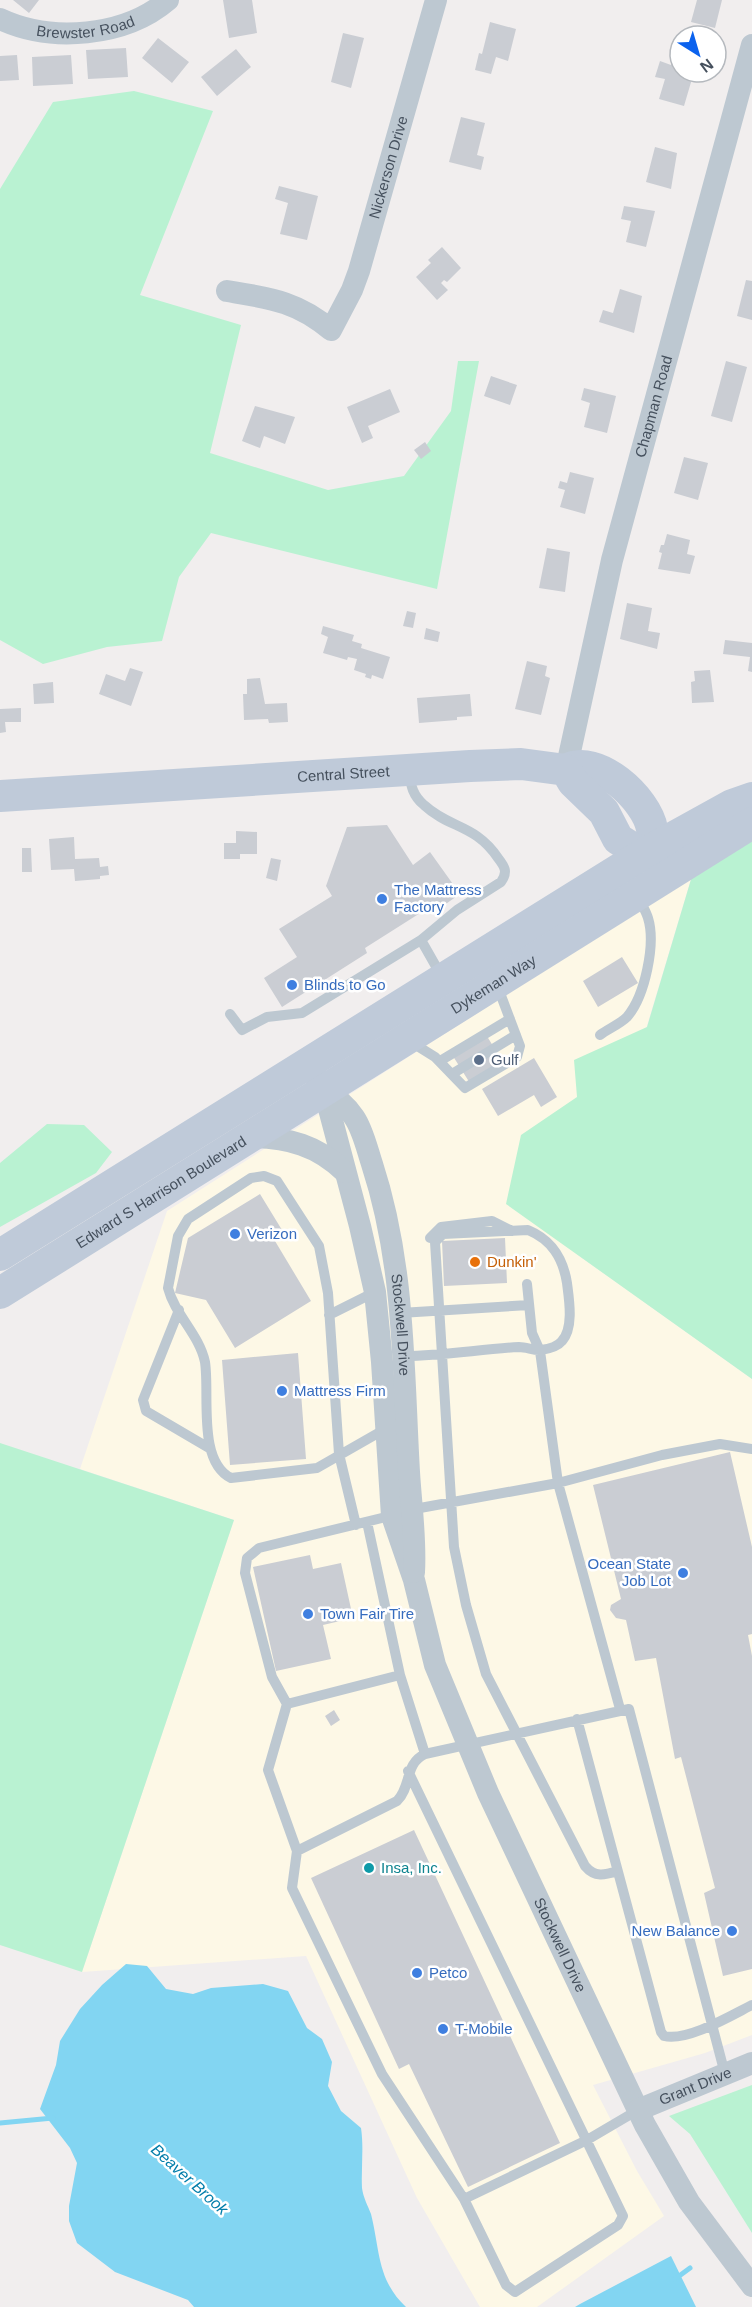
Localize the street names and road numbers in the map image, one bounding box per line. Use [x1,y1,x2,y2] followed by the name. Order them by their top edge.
[35,12,137,41] street label: Brewster Road
[365,114,411,221] street label: Nickerson Drive
[631,353,675,459] street label: Chapman Road
[297,762,391,785] street label: Central Street
[448,951,539,1017] street label: Dykeman Way
[73,1132,249,1251] street label: Edward S Harrison Boulevard
[388,1273,413,1376] street label: Stockwell Drive
[531,1895,590,1995] street label: Stockwell Drive
[656,2063,734,2108] street label: Grant Drive

